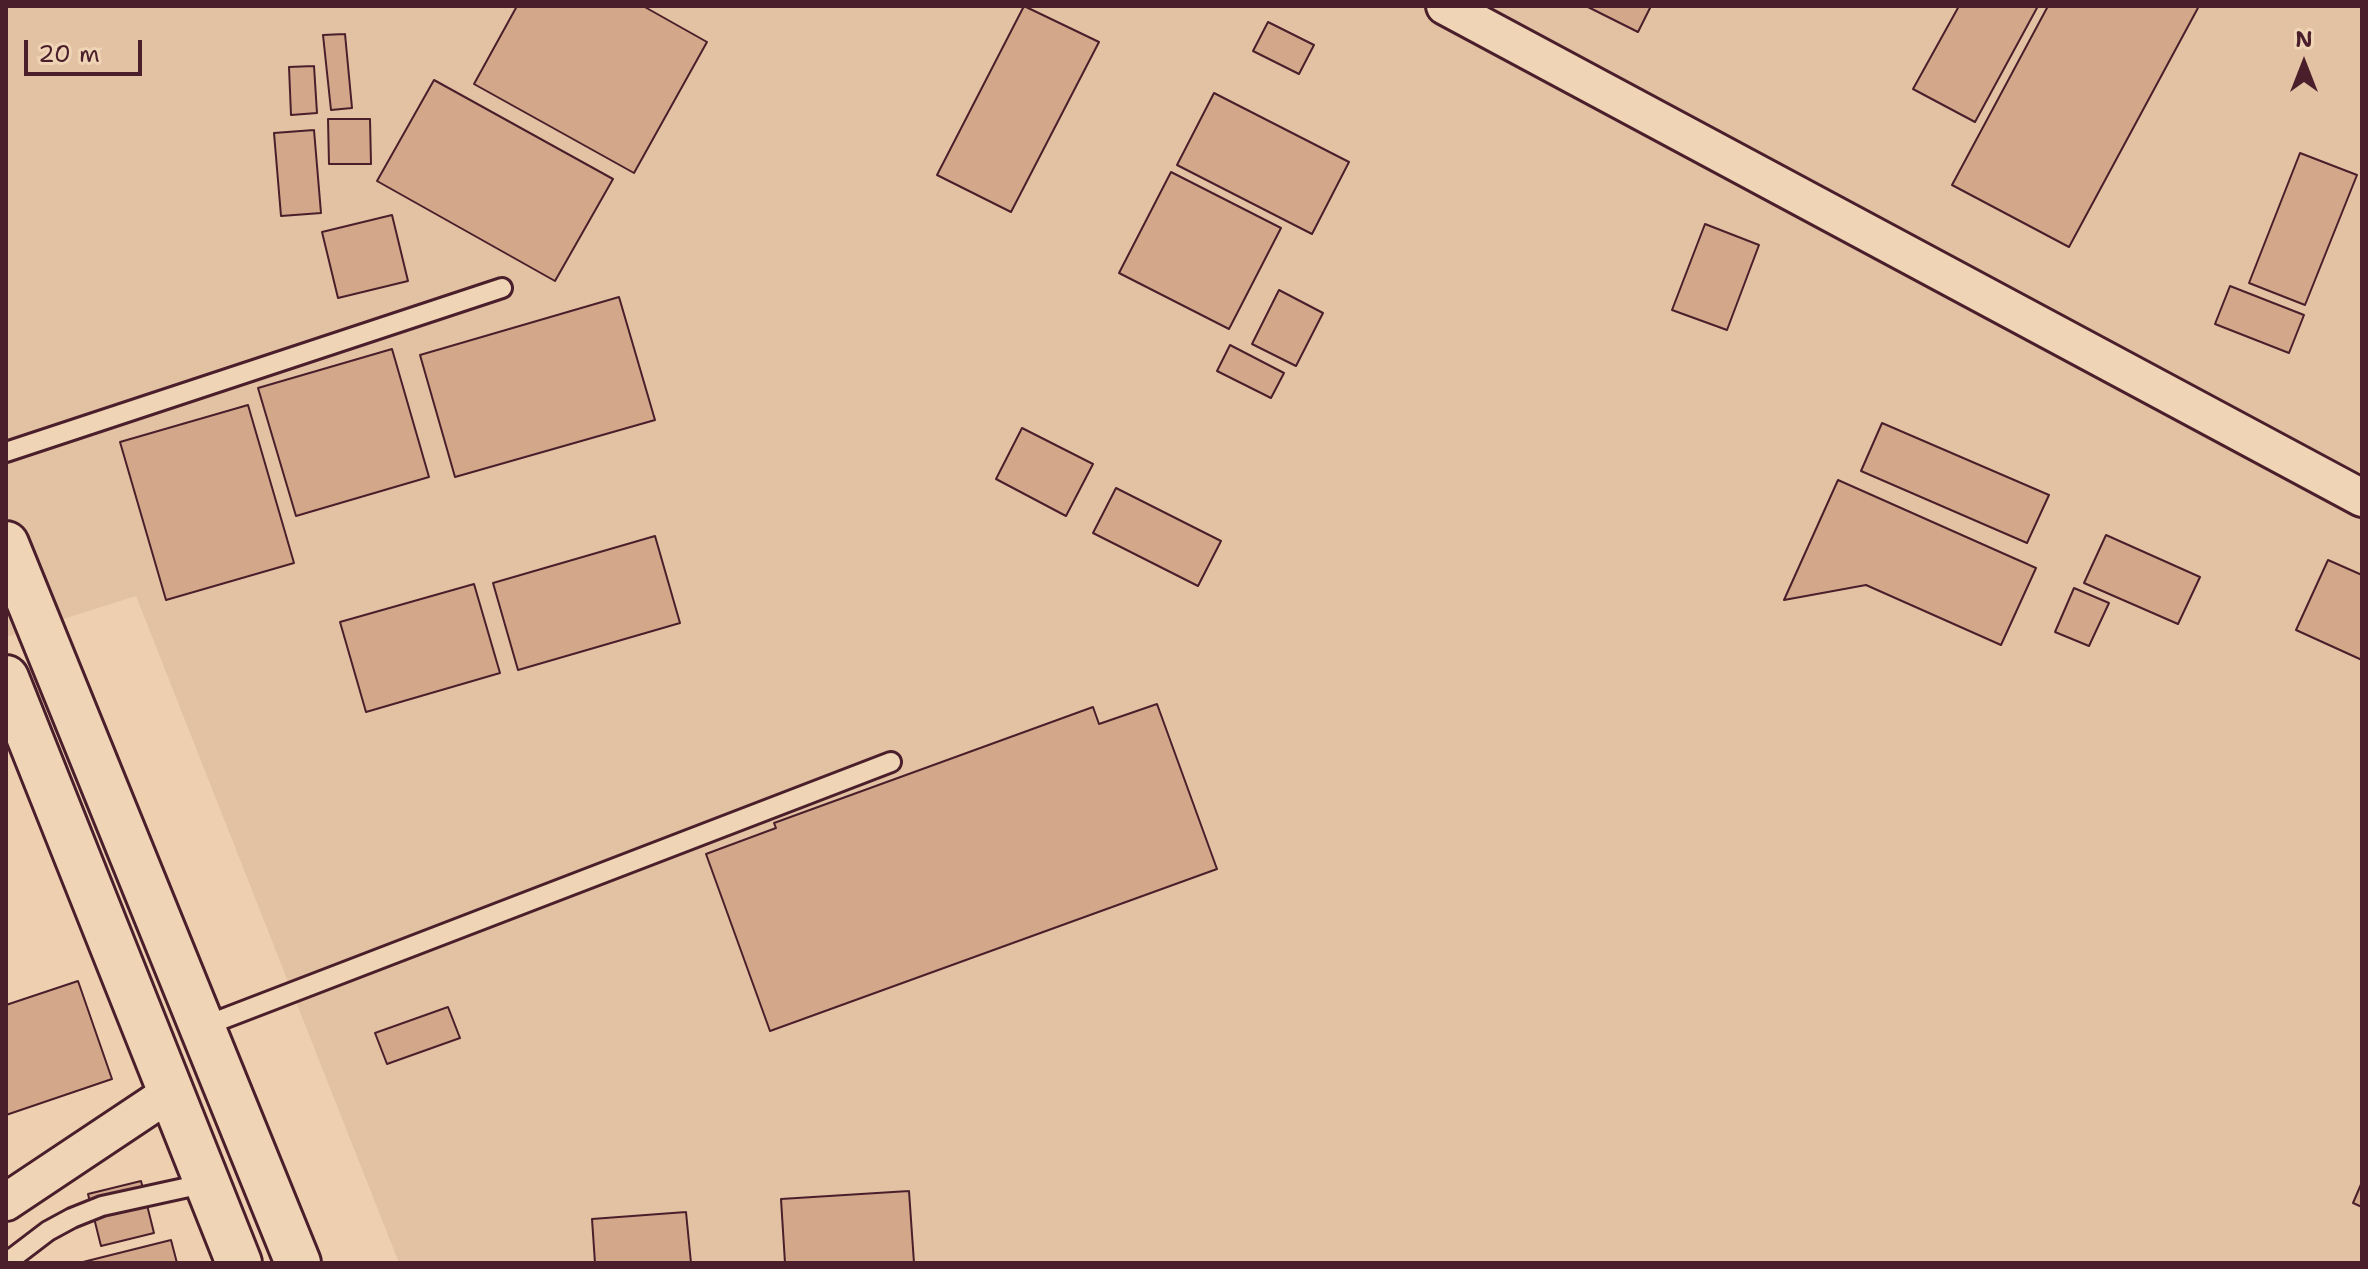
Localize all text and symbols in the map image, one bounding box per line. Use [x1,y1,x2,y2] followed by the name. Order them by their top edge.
[28,24,146,74] scale bar
[2264,24,2344,104] north arrow
[2295,25,2313,54] text: N
[38,38,100,70] text: 20 m

